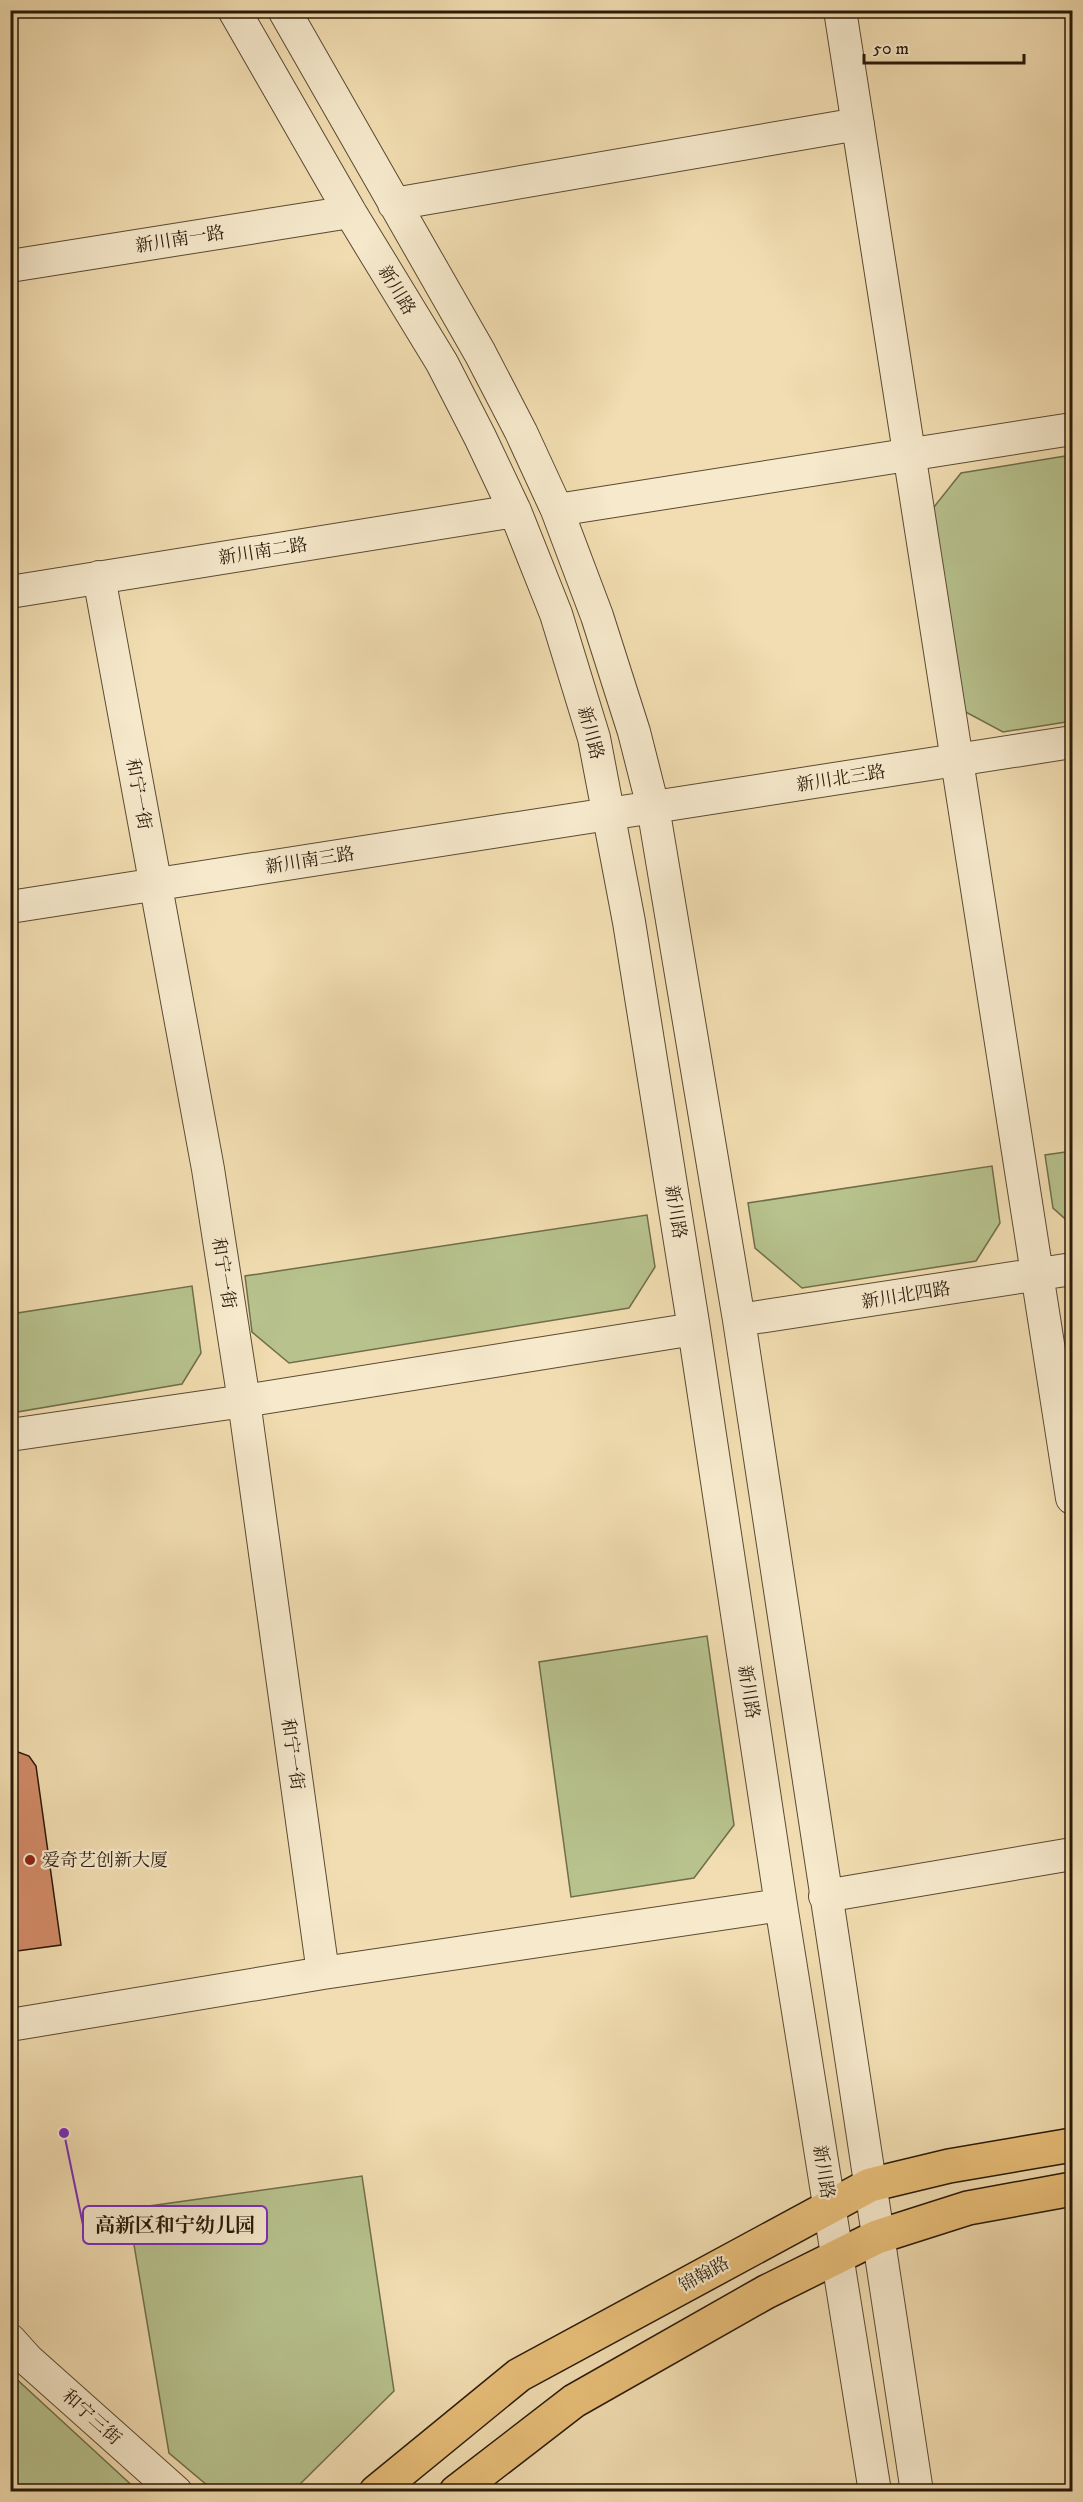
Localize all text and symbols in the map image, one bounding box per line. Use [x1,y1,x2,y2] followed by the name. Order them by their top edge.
[864,27,1024,65] scale bar
[873,38,909,60] text: 50 m
[134,222,226,258] street label: 新川南一路
[373,262,419,319] street label: 新川路
[217,534,309,570] street label: 新川南二路
[572,704,608,762] street label: 新川路
[121,757,155,832] street label: 和宁一街
[795,761,887,797] street label: 新川北三路
[264,843,356,879] street label: 新川南三路
[660,1184,690,1241] street label: 新川路
[207,1236,240,1310] street label: 和宁一街
[860,1278,952,1314] street label: 新川北四路
[733,1664,763,1721] street label: 新川路
[276,1717,308,1791] street label: 和宁一街
[42,1850,168,1872] place label: 爱奇艺创新大厦
[23,1853,37,1867] marker: 爱奇艺创新大厦
[808,2144,838,2201] street label: 新川路
[83,2206,267,2244] callout: 高新区和宁幼儿园
[95,2214,255,2239] text: 高新区和宁幼儿园
[676,2252,733,2298] street label: 锦翰路
[57,2385,125,2450] street label: 和宁三街

